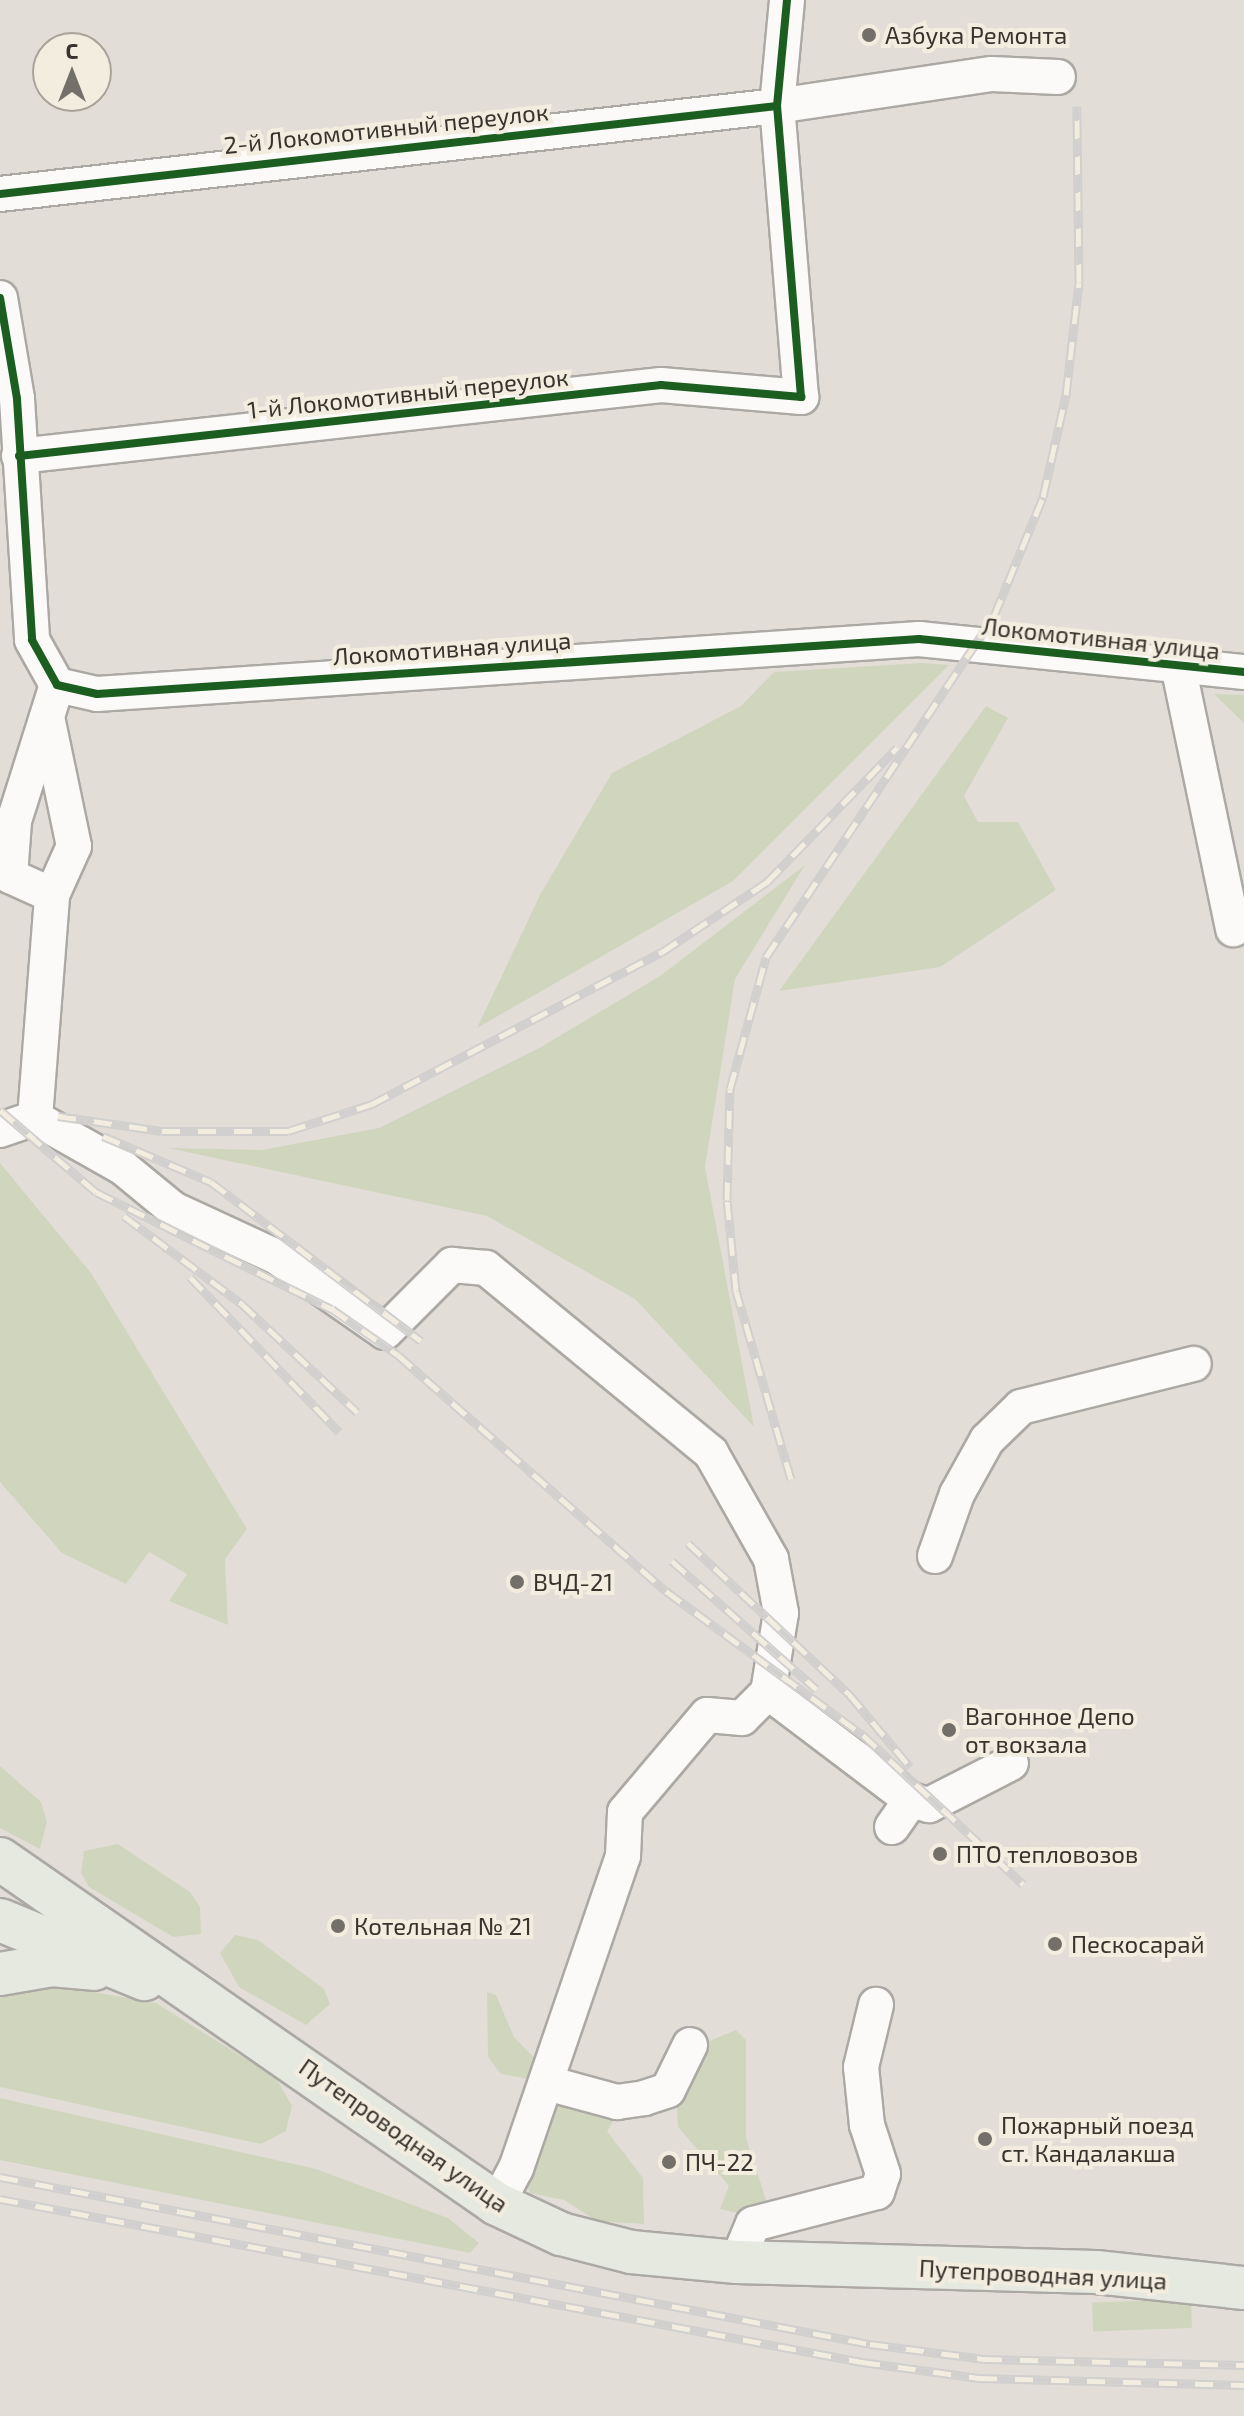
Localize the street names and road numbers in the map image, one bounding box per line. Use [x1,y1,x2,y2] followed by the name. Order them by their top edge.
[222,97,550,159] street label: 2-й Локомотивный переулок
[246,362,570,424] street label: 1-й Локомотивный переулок
[981,611,1221,665] street label: Локомотивная улица
[332,625,572,671] street label: Локомотивная улица
[294,2052,514,2218] street label: Путепроводная улица
[918,2253,1168,2295] street label: Путепроводная улица

